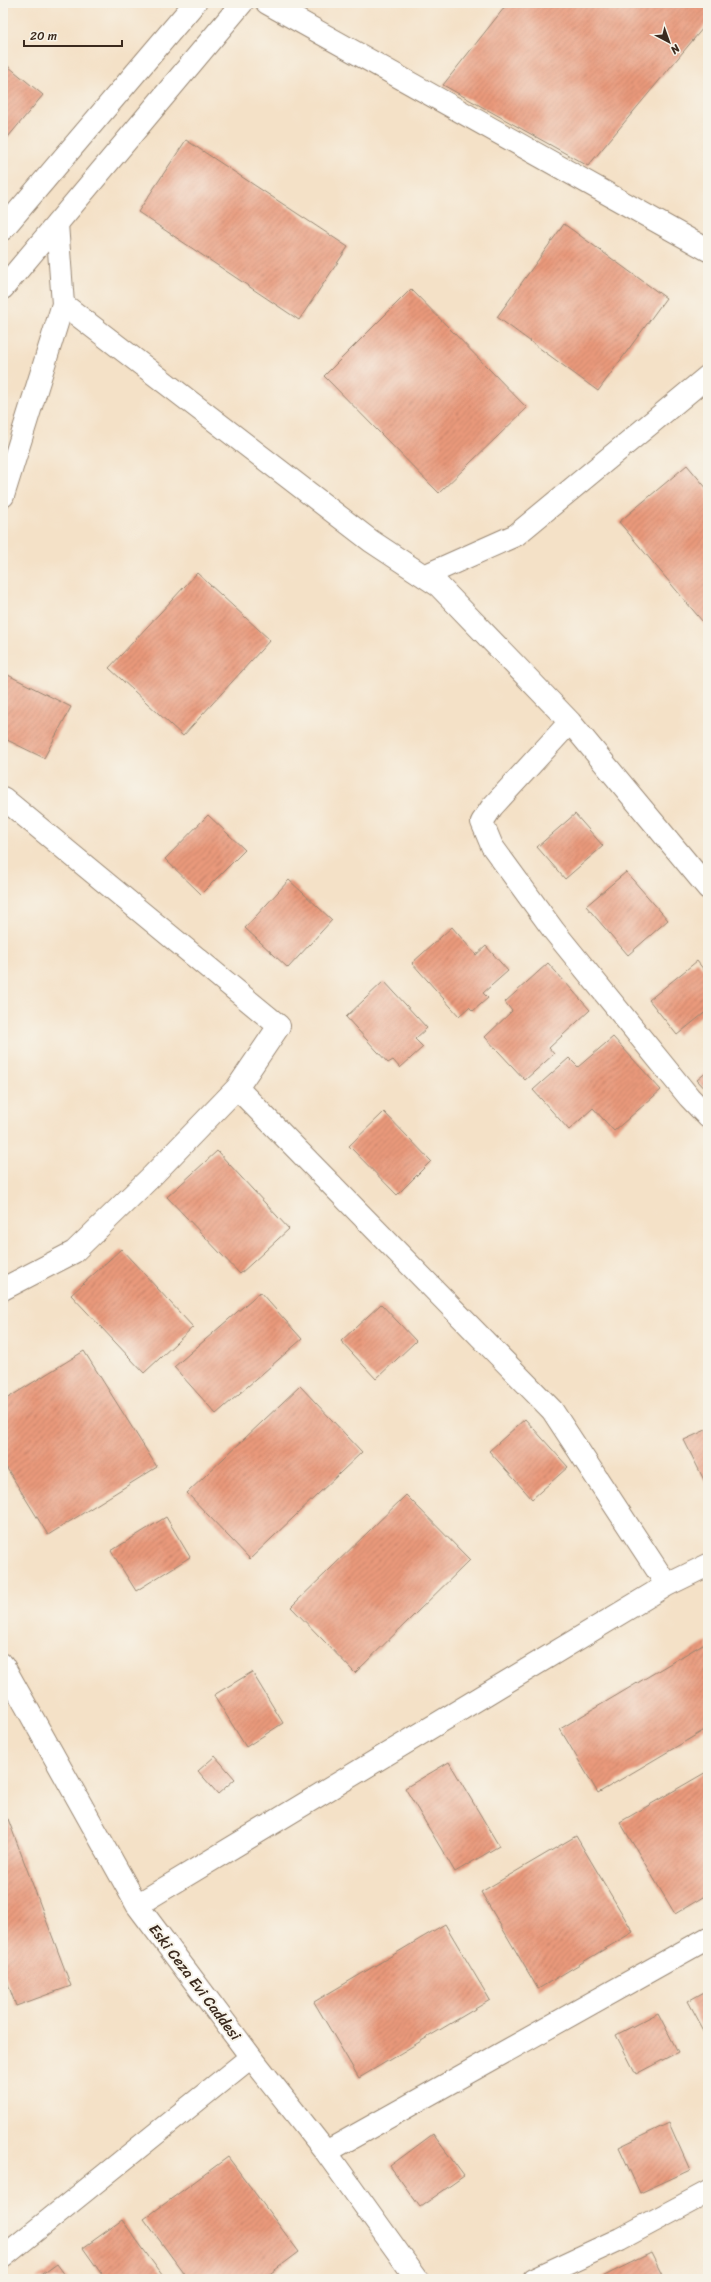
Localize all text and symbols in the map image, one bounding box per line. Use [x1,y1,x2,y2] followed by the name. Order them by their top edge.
[24,22,122,48] scale bar
[649,22,689,62] north arrow
[30,25,57,47] text: 20 m
[666,39,685,59] text: N
[142,1918,248,2047] street label: Eski Ceza Evi Caddesi

